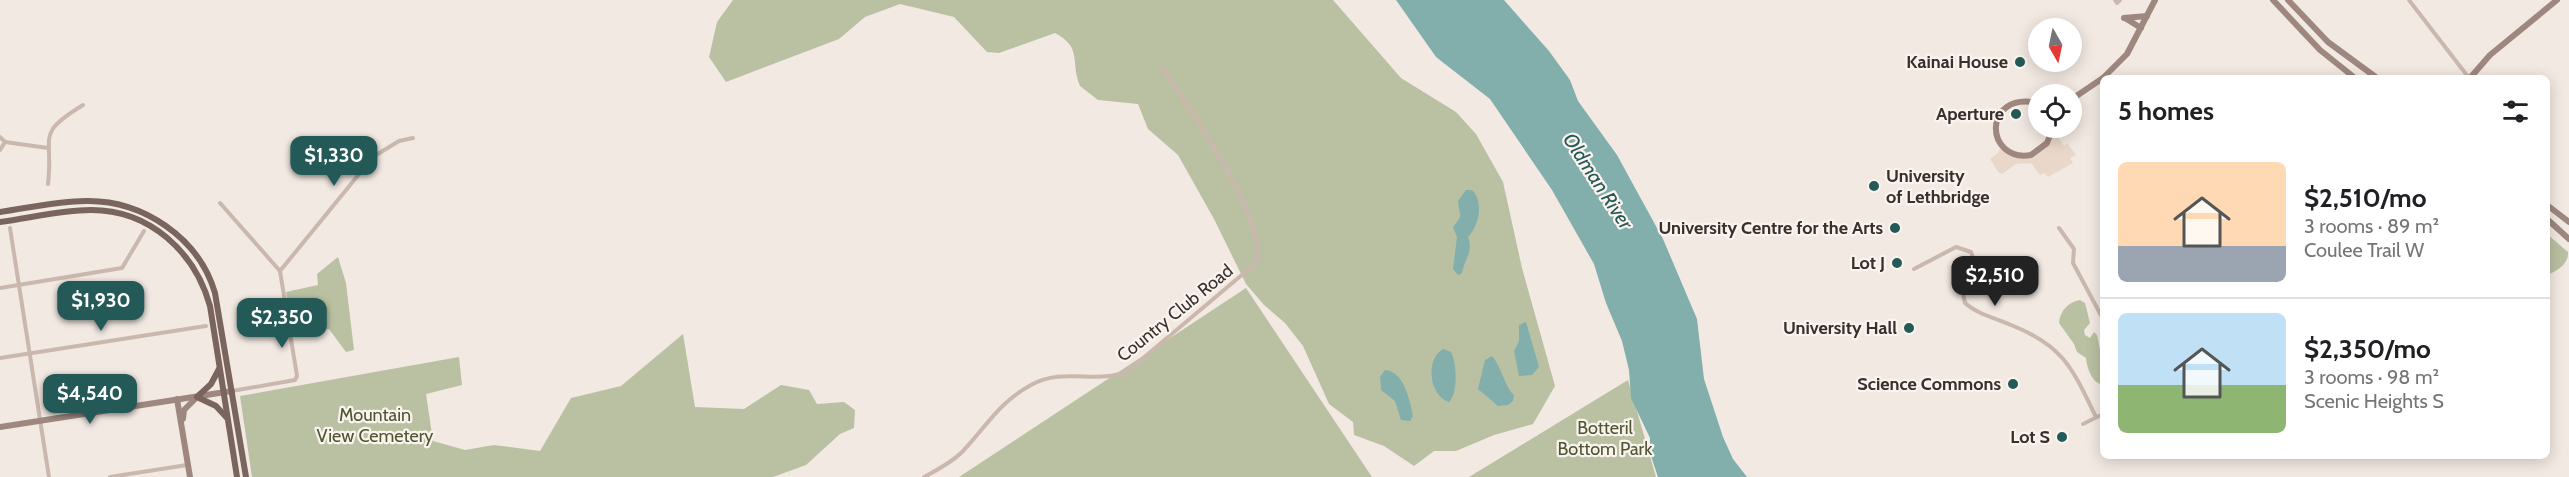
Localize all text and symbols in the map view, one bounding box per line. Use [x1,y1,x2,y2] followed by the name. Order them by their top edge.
[2028,18,2082,72] north arrow
[2028,18,2082,138] map controls
[1906,51,2008,73] place label: Kainai House
[2013,55,2027,69] marker: Kainai House
[2028,84,2082,138] button: locate
[2118,95,2214,127] text: 5 homes
[2499,95,2532,128] icon: filters
[1936,103,2004,125] place label: Aperture
[2009,107,2023,121] marker: Aperture
[1558,128,1638,234] water label: Oldman River
[285,136,383,187] pin: $1,330
[304,143,364,167] text: $1,330
[1886,165,1990,208] place label: University of Lethbridge
[1867,179,1881,193] marker: University of Lethbridge
[2304,182,2427,214] text: $2,510/mo
[2166,186,2238,258] icon: home
[2304,214,2439,238] text: 3 rooms · 89 m²
[1658,217,1883,239] place label: University Centre for the Arts
[1888,221,1902,235] marker: University Centre for the Arts
[2304,238,2424,262] text: Coulee Trail W
[1851,252,1885,274] place label: Lot J
[1890,256,1904,270] marker: Lot J
[1946,256,2044,307] pin: $2,510
[1113,260,1237,366] street label: Country Club Road
[1965,263,2025,287] text: $2,510
[52,281,150,332] pin: $1,930
[71,288,131,312] text: $1,930
[233,298,331,349] pin: $2,350
[251,305,313,329] text: $2,350
[1783,317,1897,339] place label: University Hall
[1902,321,1916,335] marker: University Hall
[2304,333,2431,365] text: $2,350/mo
[2166,337,2238,409] icon: home
[2304,365,2439,389] text: 3 rooms · 98 m²
[1857,373,2001,395] place label: Science Commons
[41,374,139,425] pin: $4,540
[2006,377,2020,391] marker: Science Commons
[57,381,123,405] text: $4,540
[2304,389,2444,413] text: Scenic Heights S
[317,404,433,447] park label: Mountain View Cemetery
[1558,417,1653,460] park label: Botteril Bottom Park
[2010,426,2050,448] place label: Lot S
[2055,430,2069,444] marker: Lot S

